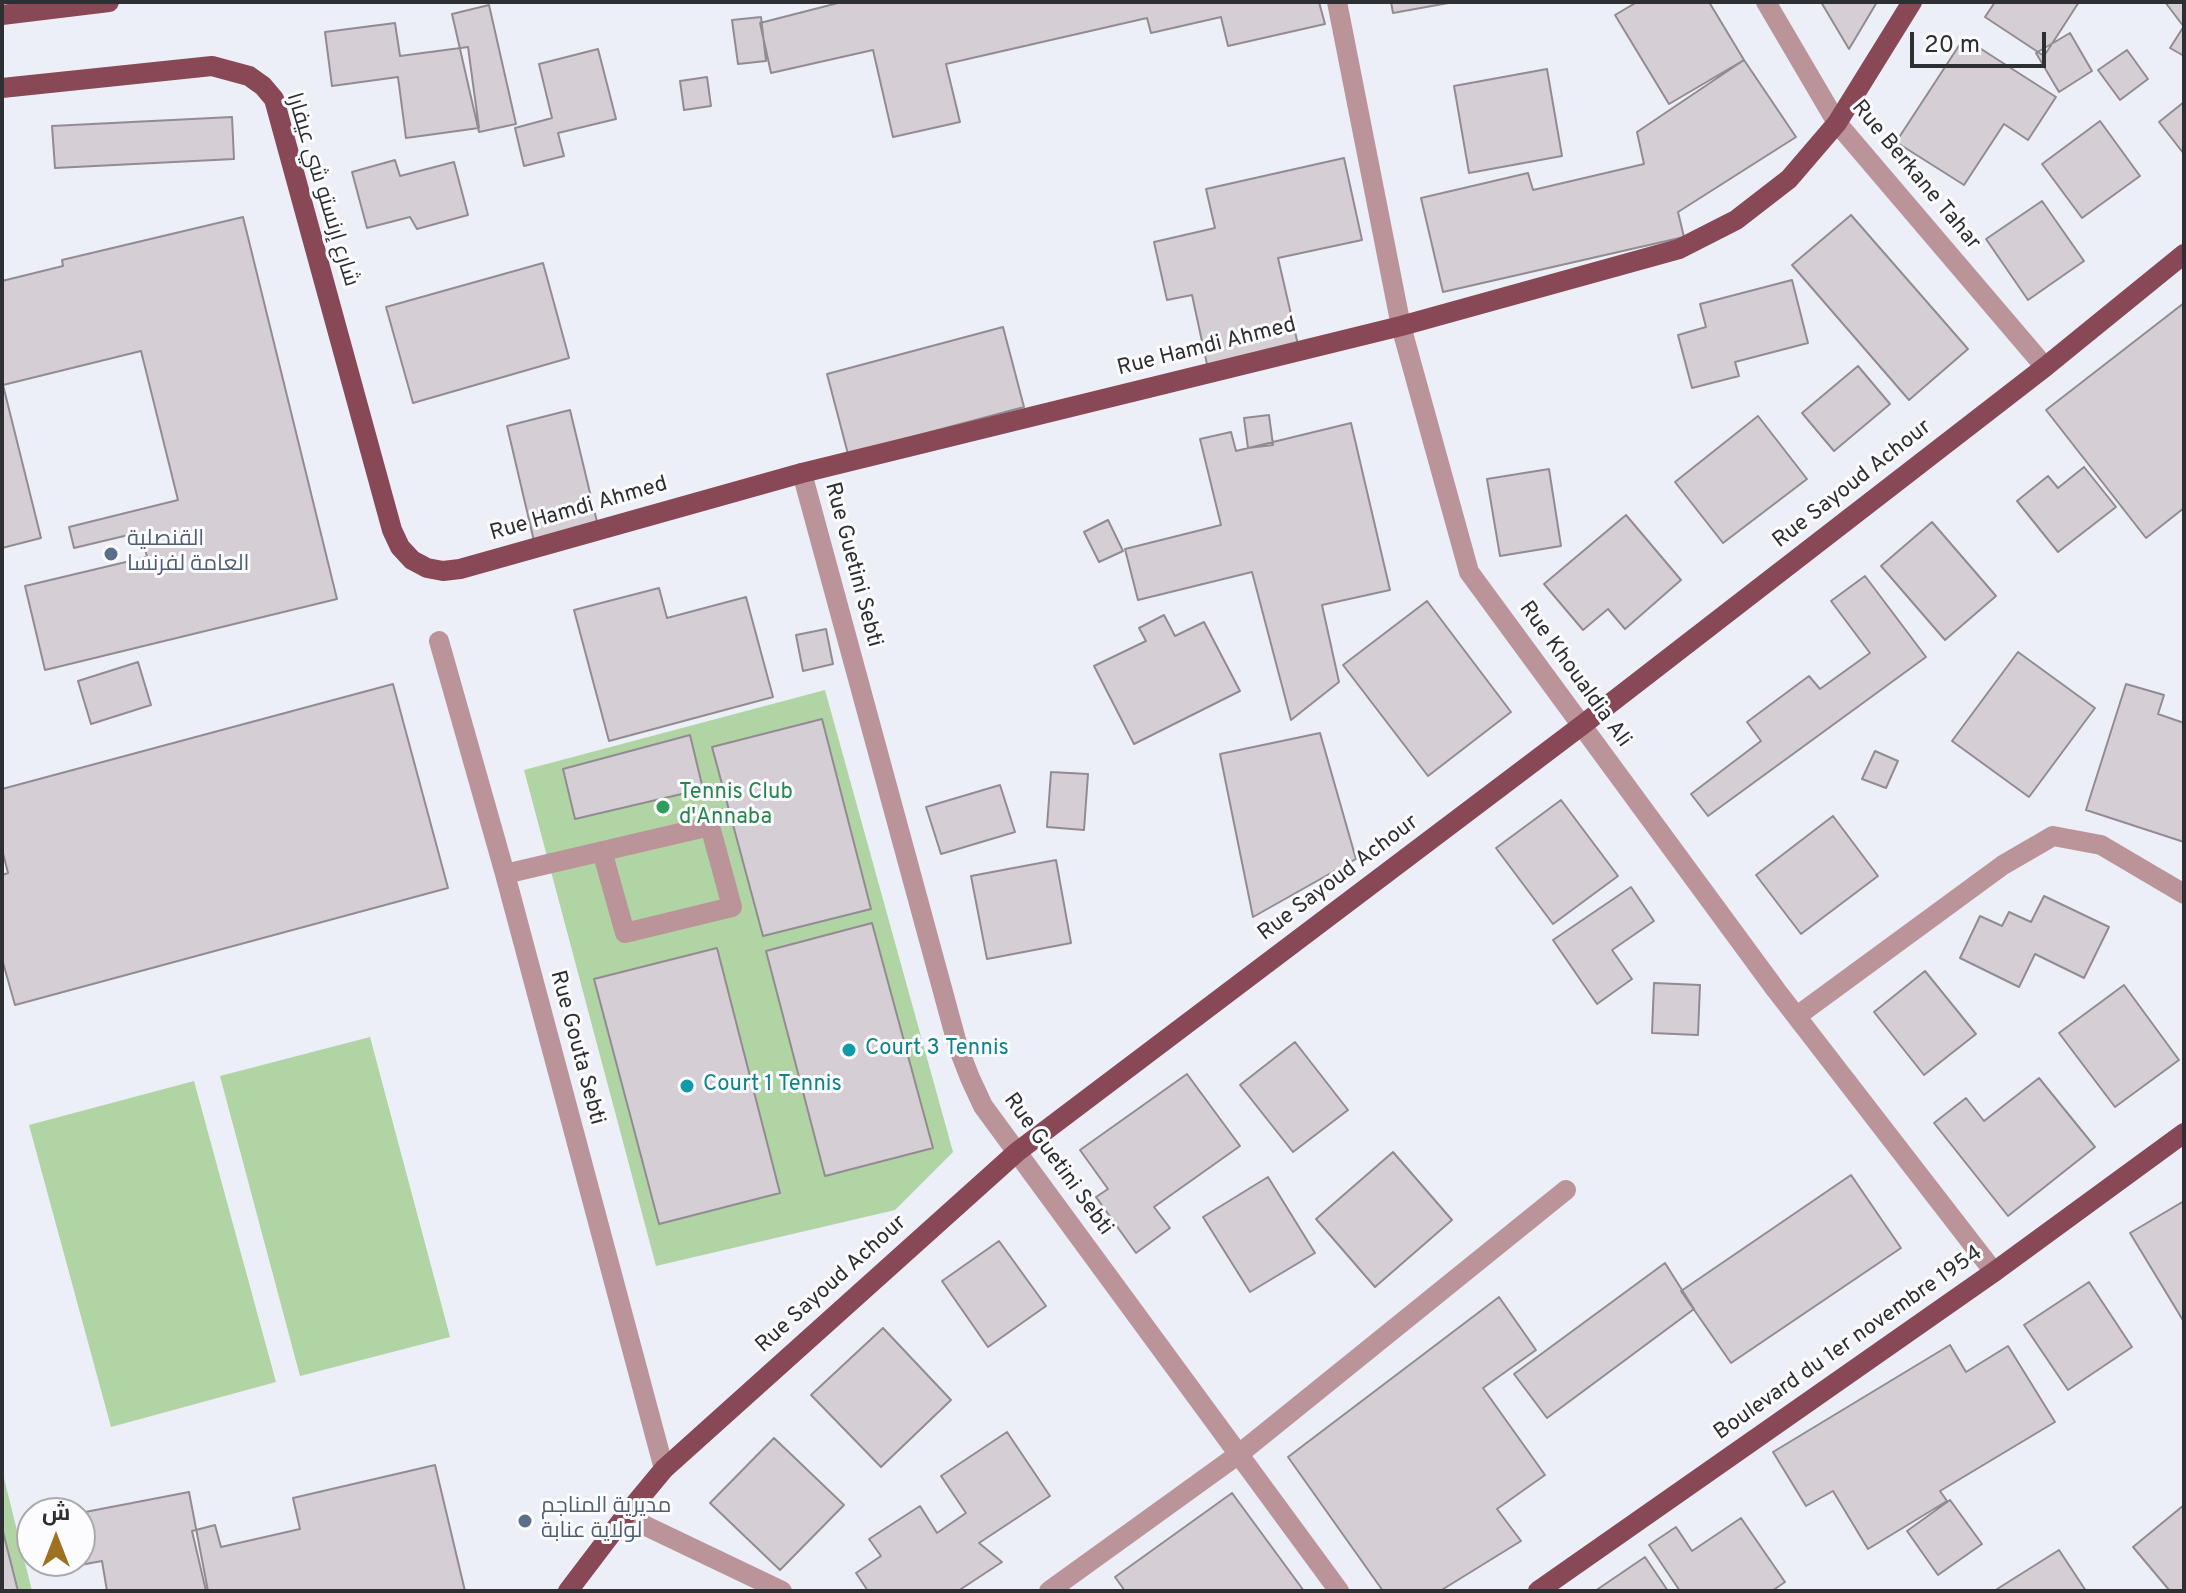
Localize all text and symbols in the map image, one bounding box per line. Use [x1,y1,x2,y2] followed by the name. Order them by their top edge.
[1914,16,2050,66] scale bar
[1924,31,1980,61] text: 20 m
[279,90,363,290] street label: شارع إرنستو شي عيفارا
[1845,96,1985,256] street label: Rue Berkane Tahar
[1115,313,1299,383] street label: Rue Hamdi Ahmed
[1769,415,1937,555] street label: Rue Sayoud Achour
[487,472,671,548] street label: Rue Hamdi Ahmed
[817,480,887,650] street label: Rue Guetini Sebti
[127,528,249,580] place label: القنصلية العامة لفرنسا
[102,545,120,563] marker: القنصلية العامة لفرنسا
[1512,597,1636,753] street label: Rue Khoualdia Ali
[679,781,793,832] place label: Tennis Club d'Annaba
[654,798,672,816] marker: Tennis Club d'Annaba
[1254,810,1424,948] street label: Rue Sayoud Achour
[543,968,609,1128] street label: Rue Gouta Sebti
[865,1037,1009,1063] place label: Court 3 Tennis
[840,1041,858,1059] marker: Court 3 Tennis
[703,1073,842,1099] place label: Court 1 Tennis
[678,1077,696,1095] marker: Court 1 Tennis
[997,1089,1117,1241] street label: Rue Guetini Sebti
[751,1210,913,1360] street label: Rue Sayoud Achour
[1710,1241,1988,1447] street label: Boulevard du 1er novembre 1954
[541,1495,671,1546] place label: مديرية المناجم لولاية عنابة
[16,1497,96,1577] north arrow
[42,1501,70,1528] text: ش
[516,1512,534,1530] marker: مديرية المناجم لولاية عنابة

